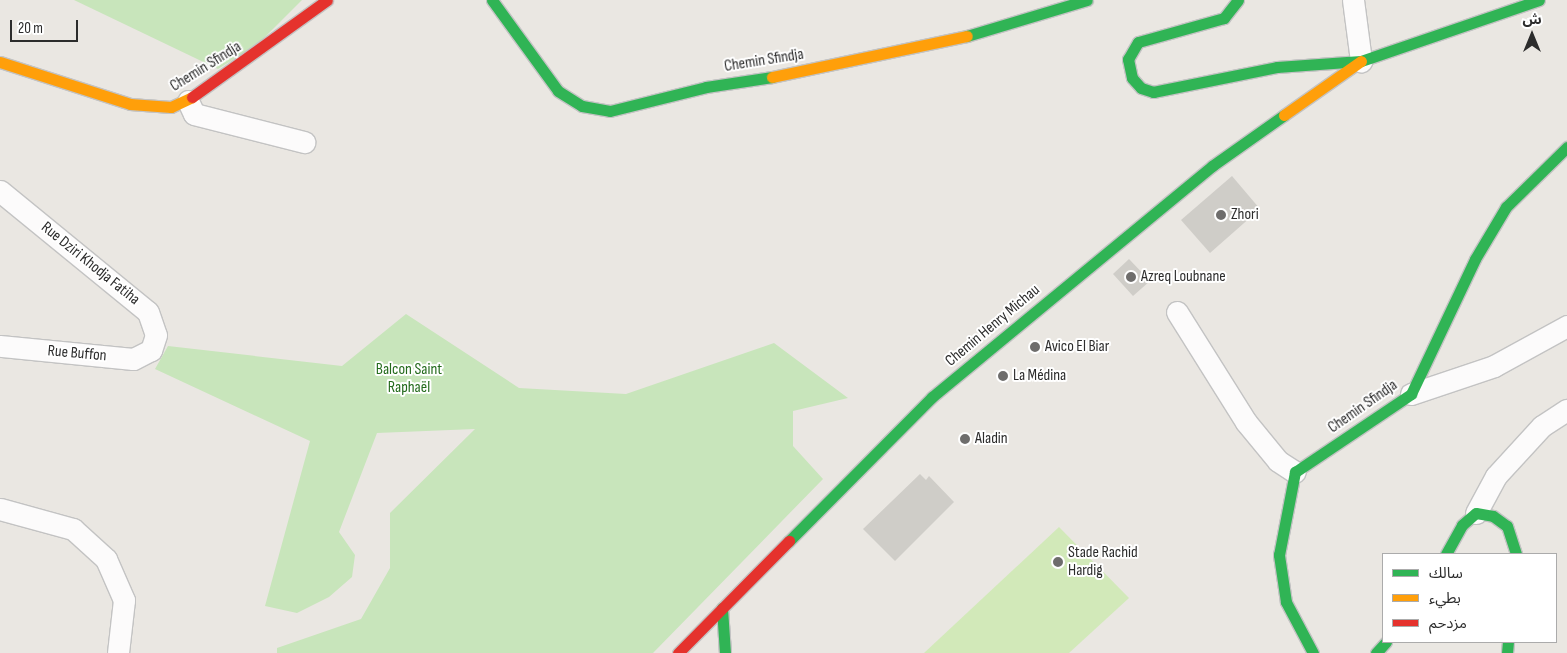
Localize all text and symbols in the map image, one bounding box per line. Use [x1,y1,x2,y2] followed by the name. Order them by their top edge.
[12,10,80,42] scale bar
[1507,10,1557,60] north arrow
[1522,11,1542,28] text: ش
[18,19,43,38] text: 20 m
[167,38,245,96] street label: Chemin Sfindja
[723,45,805,77] street label: Chemin Sfindja
[1231,205,1259,225] place label: Zhori
[1215,209,1227,221] marker: Zhori
[37,218,143,310] street label: Rue Dziri Khodja Fatiha
[1141,267,1226,287] place label: Azreq Loubnane
[1125,271,1137,283] marker: Azreq Loubnane
[942,281,1044,371] street label: Chemin Henry Michau
[1045,337,1109,357] place label: Avico El Biar
[1029,341,1041,353] marker: Avico El Biar
[47,342,107,366] street label: Rue Buffon
[376,360,442,398] park label: Balcon Saint Raphaël
[1013,366,1066,386] place label: La Médina
[997,370,1009,382] marker: La Médina
[1325,376,1401,438] street label: Chemin Sfindja
[975,429,1008,449] place label: Aladin
[959,433,971,445] marker: Aladin
[1068,543,1138,581] place label: Stade Rachid Hardig
[1382,553,1557,643] legend
[1052,556,1064,568] marker: Stade Rachid Hardig
[1429,564,1463,583] text: سالك
[1429,589,1461,608] text: بطيء
[1429,614,1467,633] text: مزدحم

